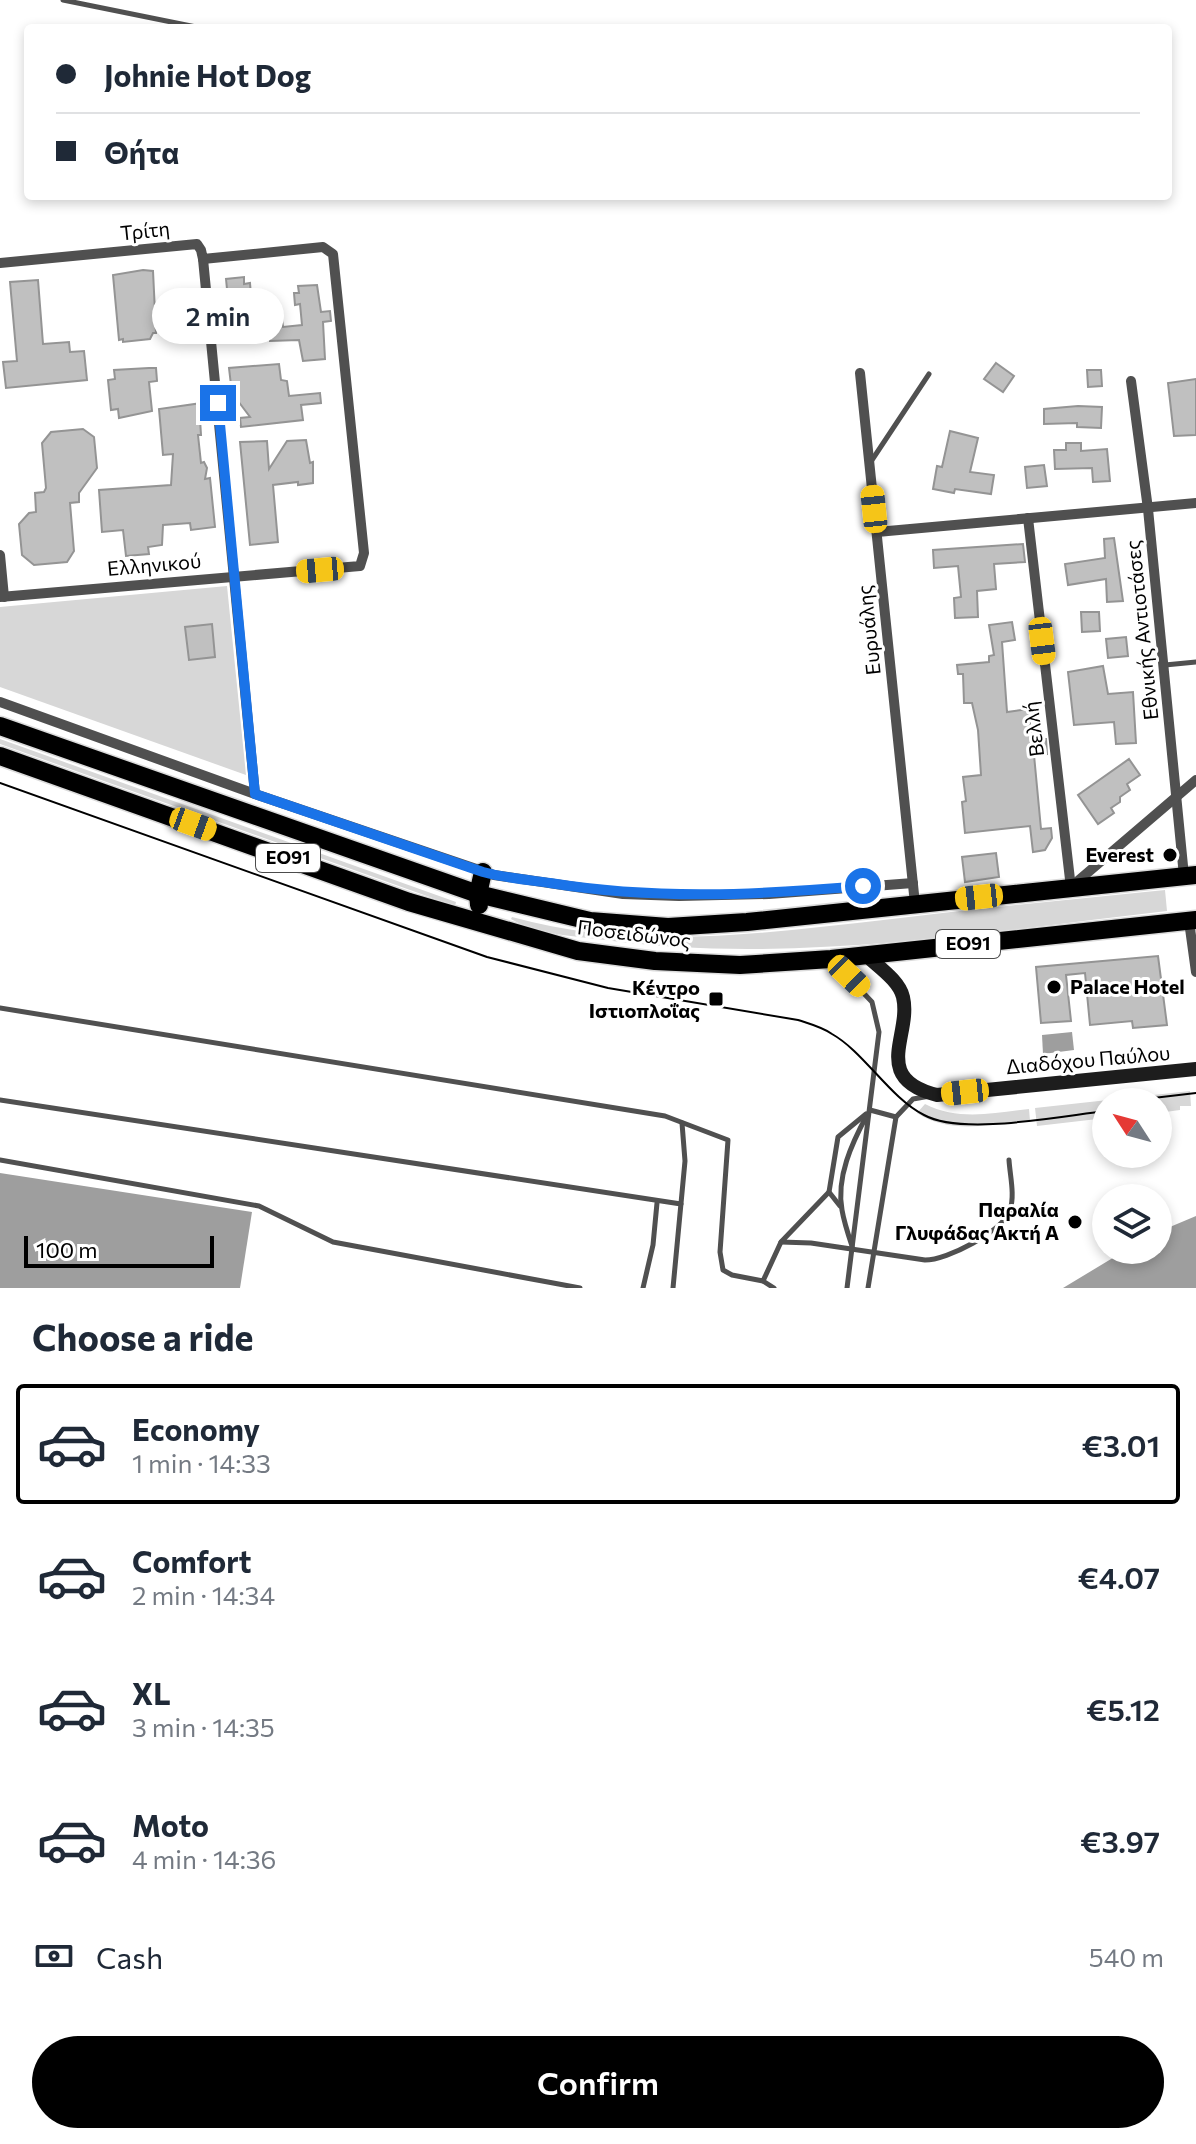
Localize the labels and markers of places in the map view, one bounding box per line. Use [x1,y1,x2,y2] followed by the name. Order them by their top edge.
[1085,842,1154,866] place label: Everest
[1161,846,1179,864] marker: Everest
[1070,974,1185,998] place label: Palace Hotel
[589,975,700,1022] place label: Κέντρο Ιστιοπλοΐας
[1045,978,1063,996] marker: Palace Hotel
[707,990,725,1008] marker: Κέντρο Ιστιοπλοΐας
[895,1197,1059,1244] place label: Παραλία Γλυφάδας Ακτή Α
[1066,1213,1084,1231] marker: Παραλία Γλυφάδας Ακτή Α

